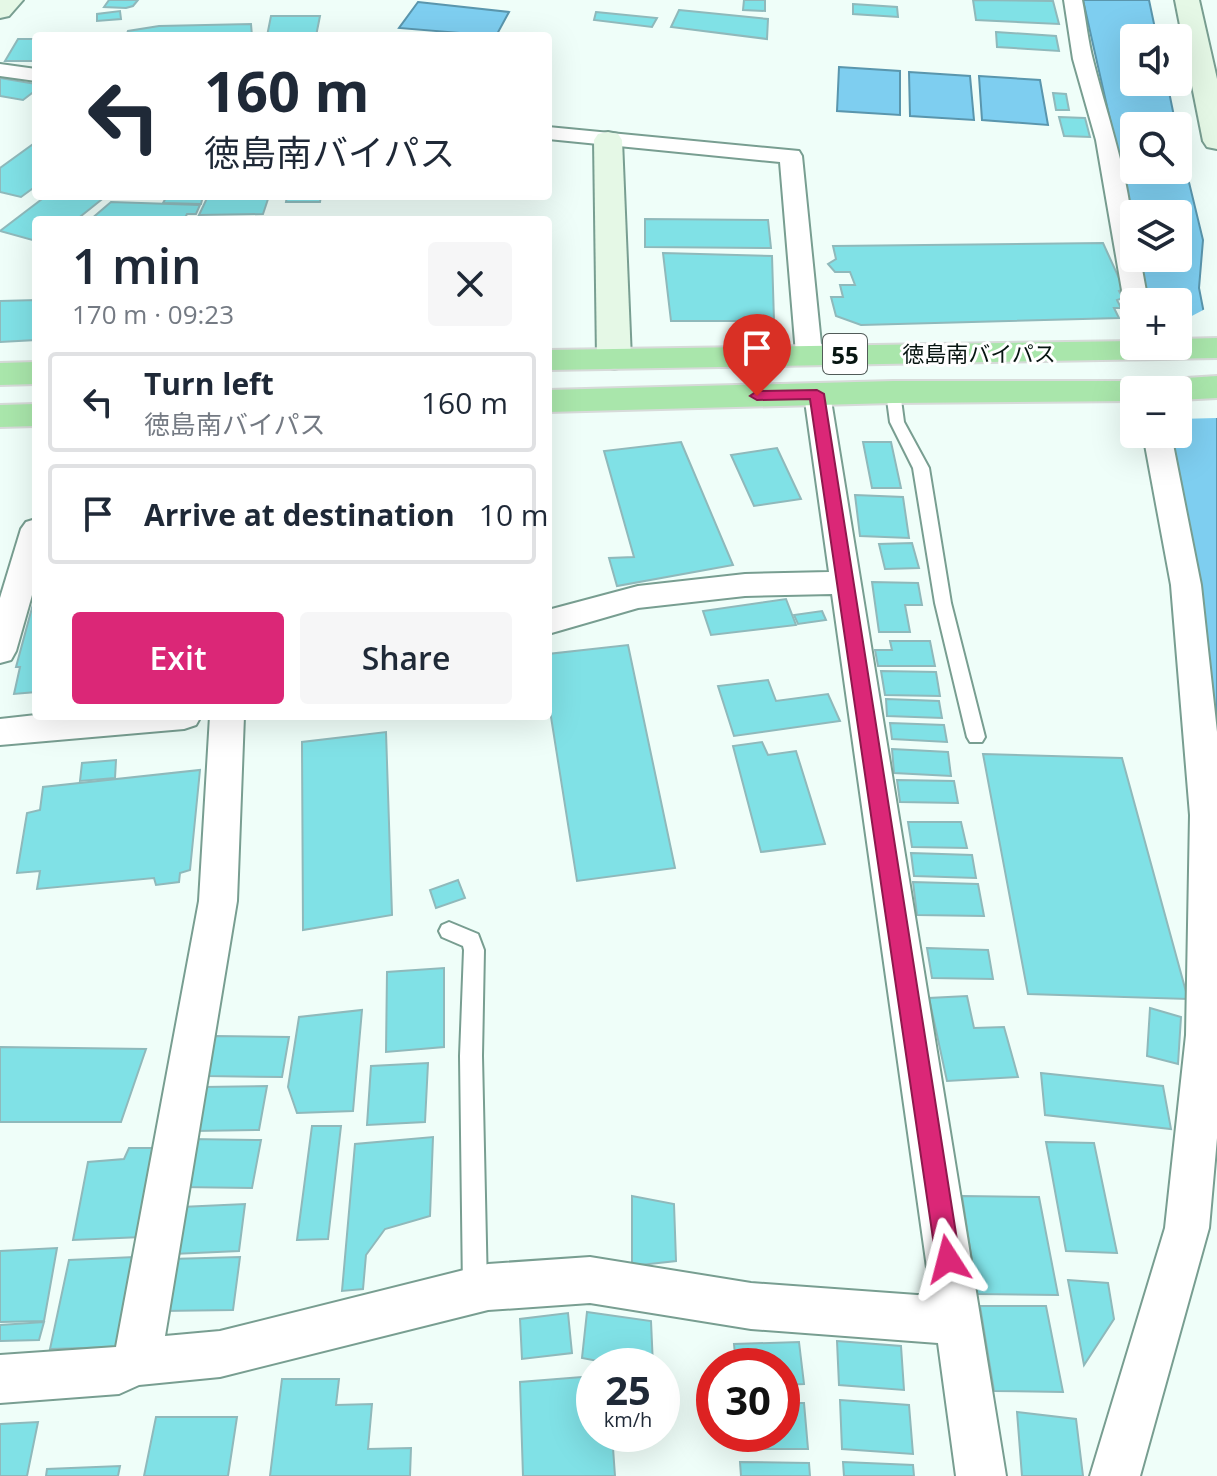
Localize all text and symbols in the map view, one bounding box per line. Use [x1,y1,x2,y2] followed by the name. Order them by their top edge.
[1120,24,1192,448] map controls
[1120,24,1192,96] button: sound
[204,52,370,128] text: 160 m
[72,64,176,168] icon: left
[1120,112,1192,184] button: search
[204,128,455,177] text: 徳島南バイパス
[1120,200,1192,272] button: layers
[72,233,202,298] text: 1 min
[428,242,512,326] button: close
[1120,288,1192,360] button: +
[72,296,234,332] text: 170 m · 09:23
[723,314,791,396] pin
[735,326,779,370] icon: arrive
[823,334,867,374] road number: 55
[902,338,1056,368] street label: 徳島南バイパス
[144,363,274,404] text: Turn left
[1120,376,1192,448] button: −
[76,380,120,424] icon: left
[421,382,508,423] text: 160 m
[144,406,325,442] text: 徳島南バイパス
[76,492,120,536] icon: arrive
[144,494,455,535] text: Arrive at destination
[479,494,549,535] text: 10 m
[72,612,284,704] button: Exit
[300,612,512,704] button: Share
[906,1217,990,1301] position arrow
[696,1348,800,1452] speed limit sign: 30
[605,1362,651,1417] text: 25
[604,1406,652,1433] text: km/h

